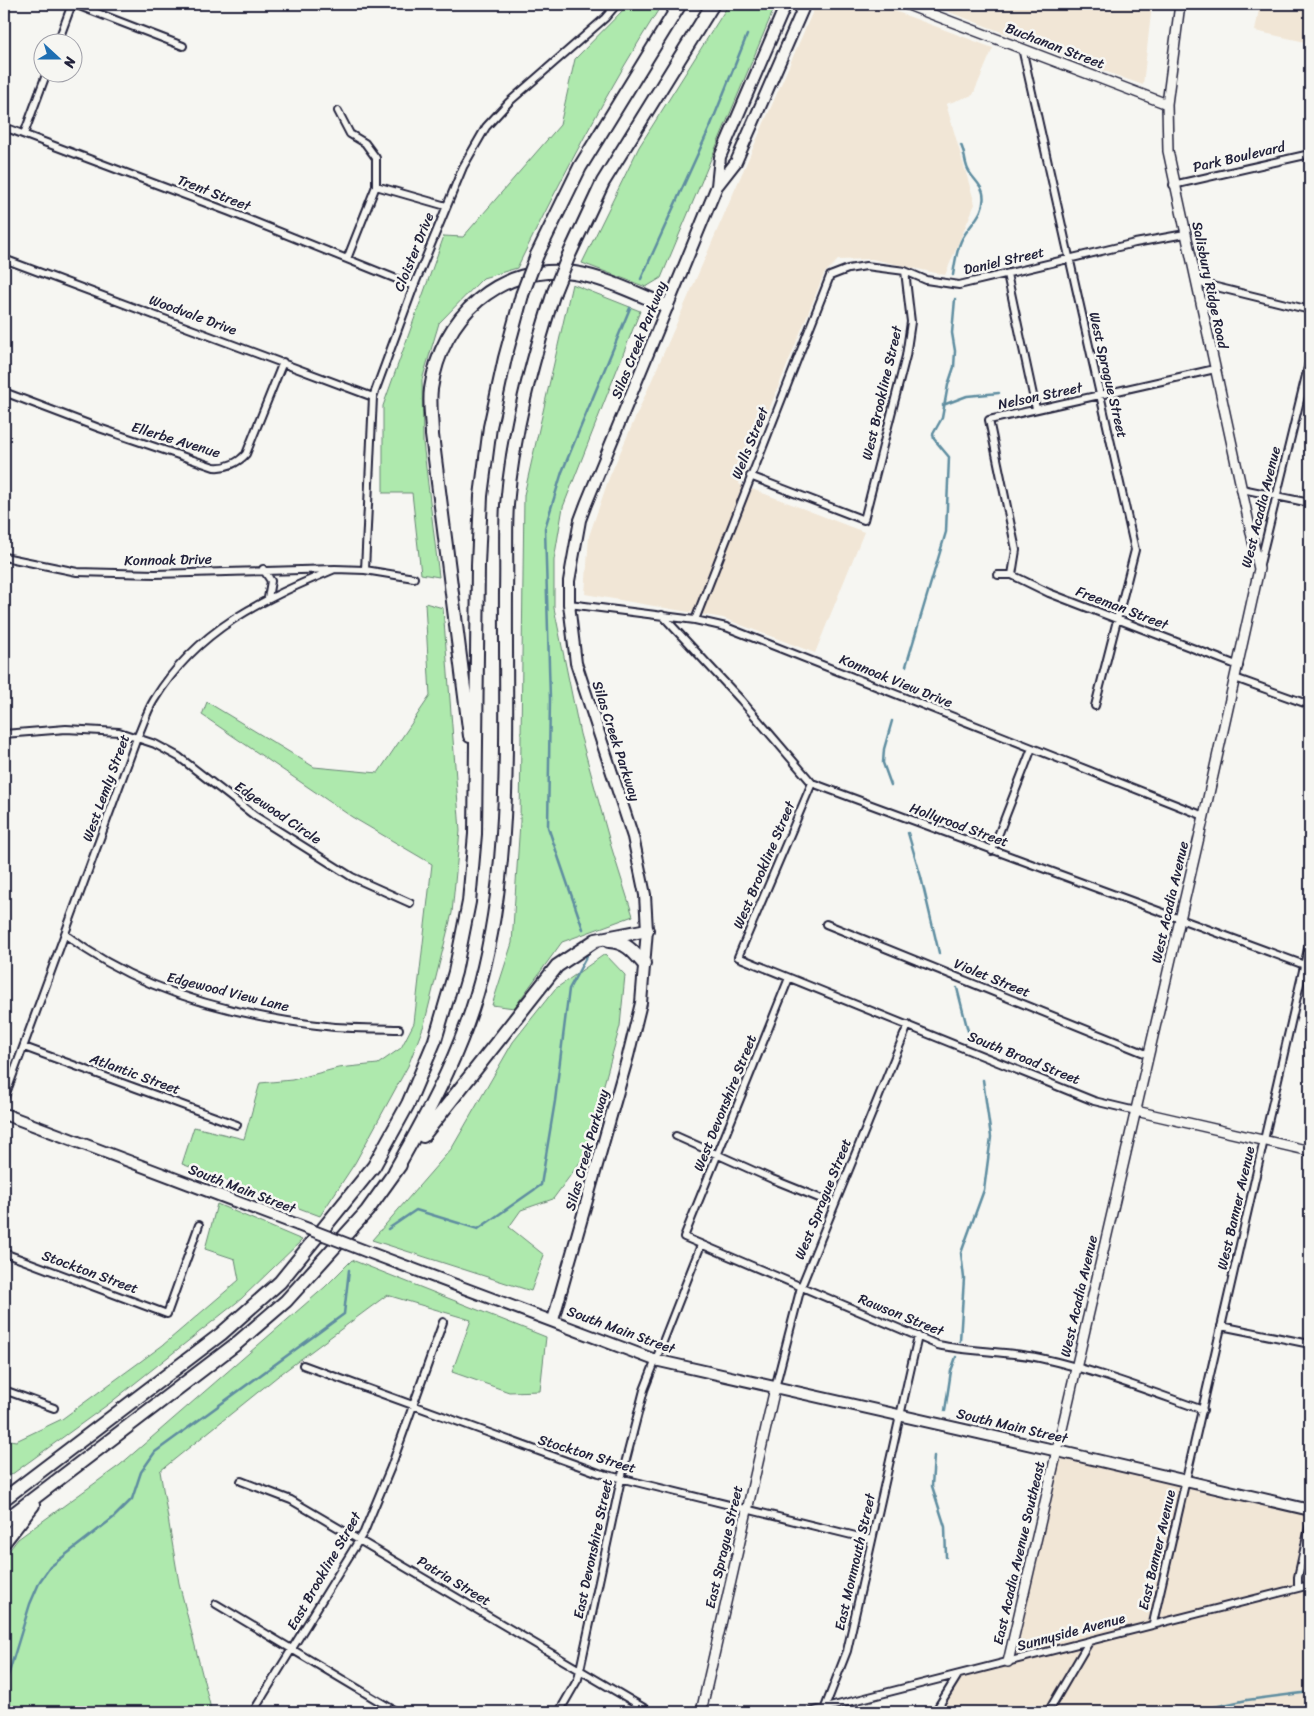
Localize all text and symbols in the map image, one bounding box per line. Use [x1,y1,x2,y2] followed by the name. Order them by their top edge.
[1002,16,1108,76] street label: Buchanan Street
[32,32,82,82] north arrow
[56,53,83,72] text: N
[1190,134,1289,180] street label: Park Boulevard
[174,168,256,219] street label: Trent Street
[387,209,441,295] street label: Cloister Drive
[1184,219,1236,352] street label: Salisbury Ridge Road
[961,240,1047,282] street label: Daniel Street
[604,276,674,403] street label: Silas Creek Parkway
[145,288,241,343] street label: Woodvale Drive
[1081,309,1135,441] street label: West Sprague Street
[854,322,910,463] street label: West Brookline Street
[995,375,1086,417] street label: Nelson Street
[724,402,776,483] street label: Wells Street
[128,415,224,465] street label: Ellerbe Avenue
[1234,444,1288,570] street label: West Acadia Avenue
[124,547,212,573] street label: Konnoak Drive
[1072,579,1173,638] street label: Freeman Street
[836,647,956,715] street label: Konnoak View Drive
[585,677,647,805] street label: Silas Creek Parkway
[75,731,137,845] street label: West Lemly Street
[229,774,327,852] street label: Edgewood Circle
[726,796,803,933] street label: West Brookline Street
[906,796,1012,854] street label: Hollyrood Street
[1144,839,1196,965] street label: West Acadia Avenue
[950,951,1034,1005] street label: Violet Street
[164,965,292,1019] street label: Edgewood View Lane
[964,1024,1084,1092] street label: South Broad Street
[686,1031,764,1175] street label: West Devonshire Street
[85,1046,184,1102] street label: Atlantic Street
[558,1086,617,1214] street label: Silas Creek Parkway
[787,1135,859,1263] street label: West Sprague Street
[1210,1143,1262,1272] street label: West Banner Avenue
[185,1157,301,1221] street label: South Main Street
[1053,1233,1105,1359] street label: West Acadia Avenue
[38,1243,142,1301] street label: Stockton Street
[854,1287,949,1344] street label: Rawson Street
[563,1299,680,1362] street label: South Main Street
[954,1401,1071,1451] street label: South Main Street
[535,1427,639,1481] street label: Stockton Street
[986,1459,1052,1647] street label: East Acadia Avenue Southeast
[566,1477,620,1621] street label: East Devonshire Street
[698,1483,750,1611] street label: East Sprague Street
[1131,1487,1183,1613] street label: East Banner Avenue
[827,1490,883,1633] street label: East Monmouth Street
[280,1506,369,1635] street label: East Brookline Street
[412,1549,496,1613] street label: Patria Street
[1014,1605,1128,1658] street label: Sunnyside Avenue

